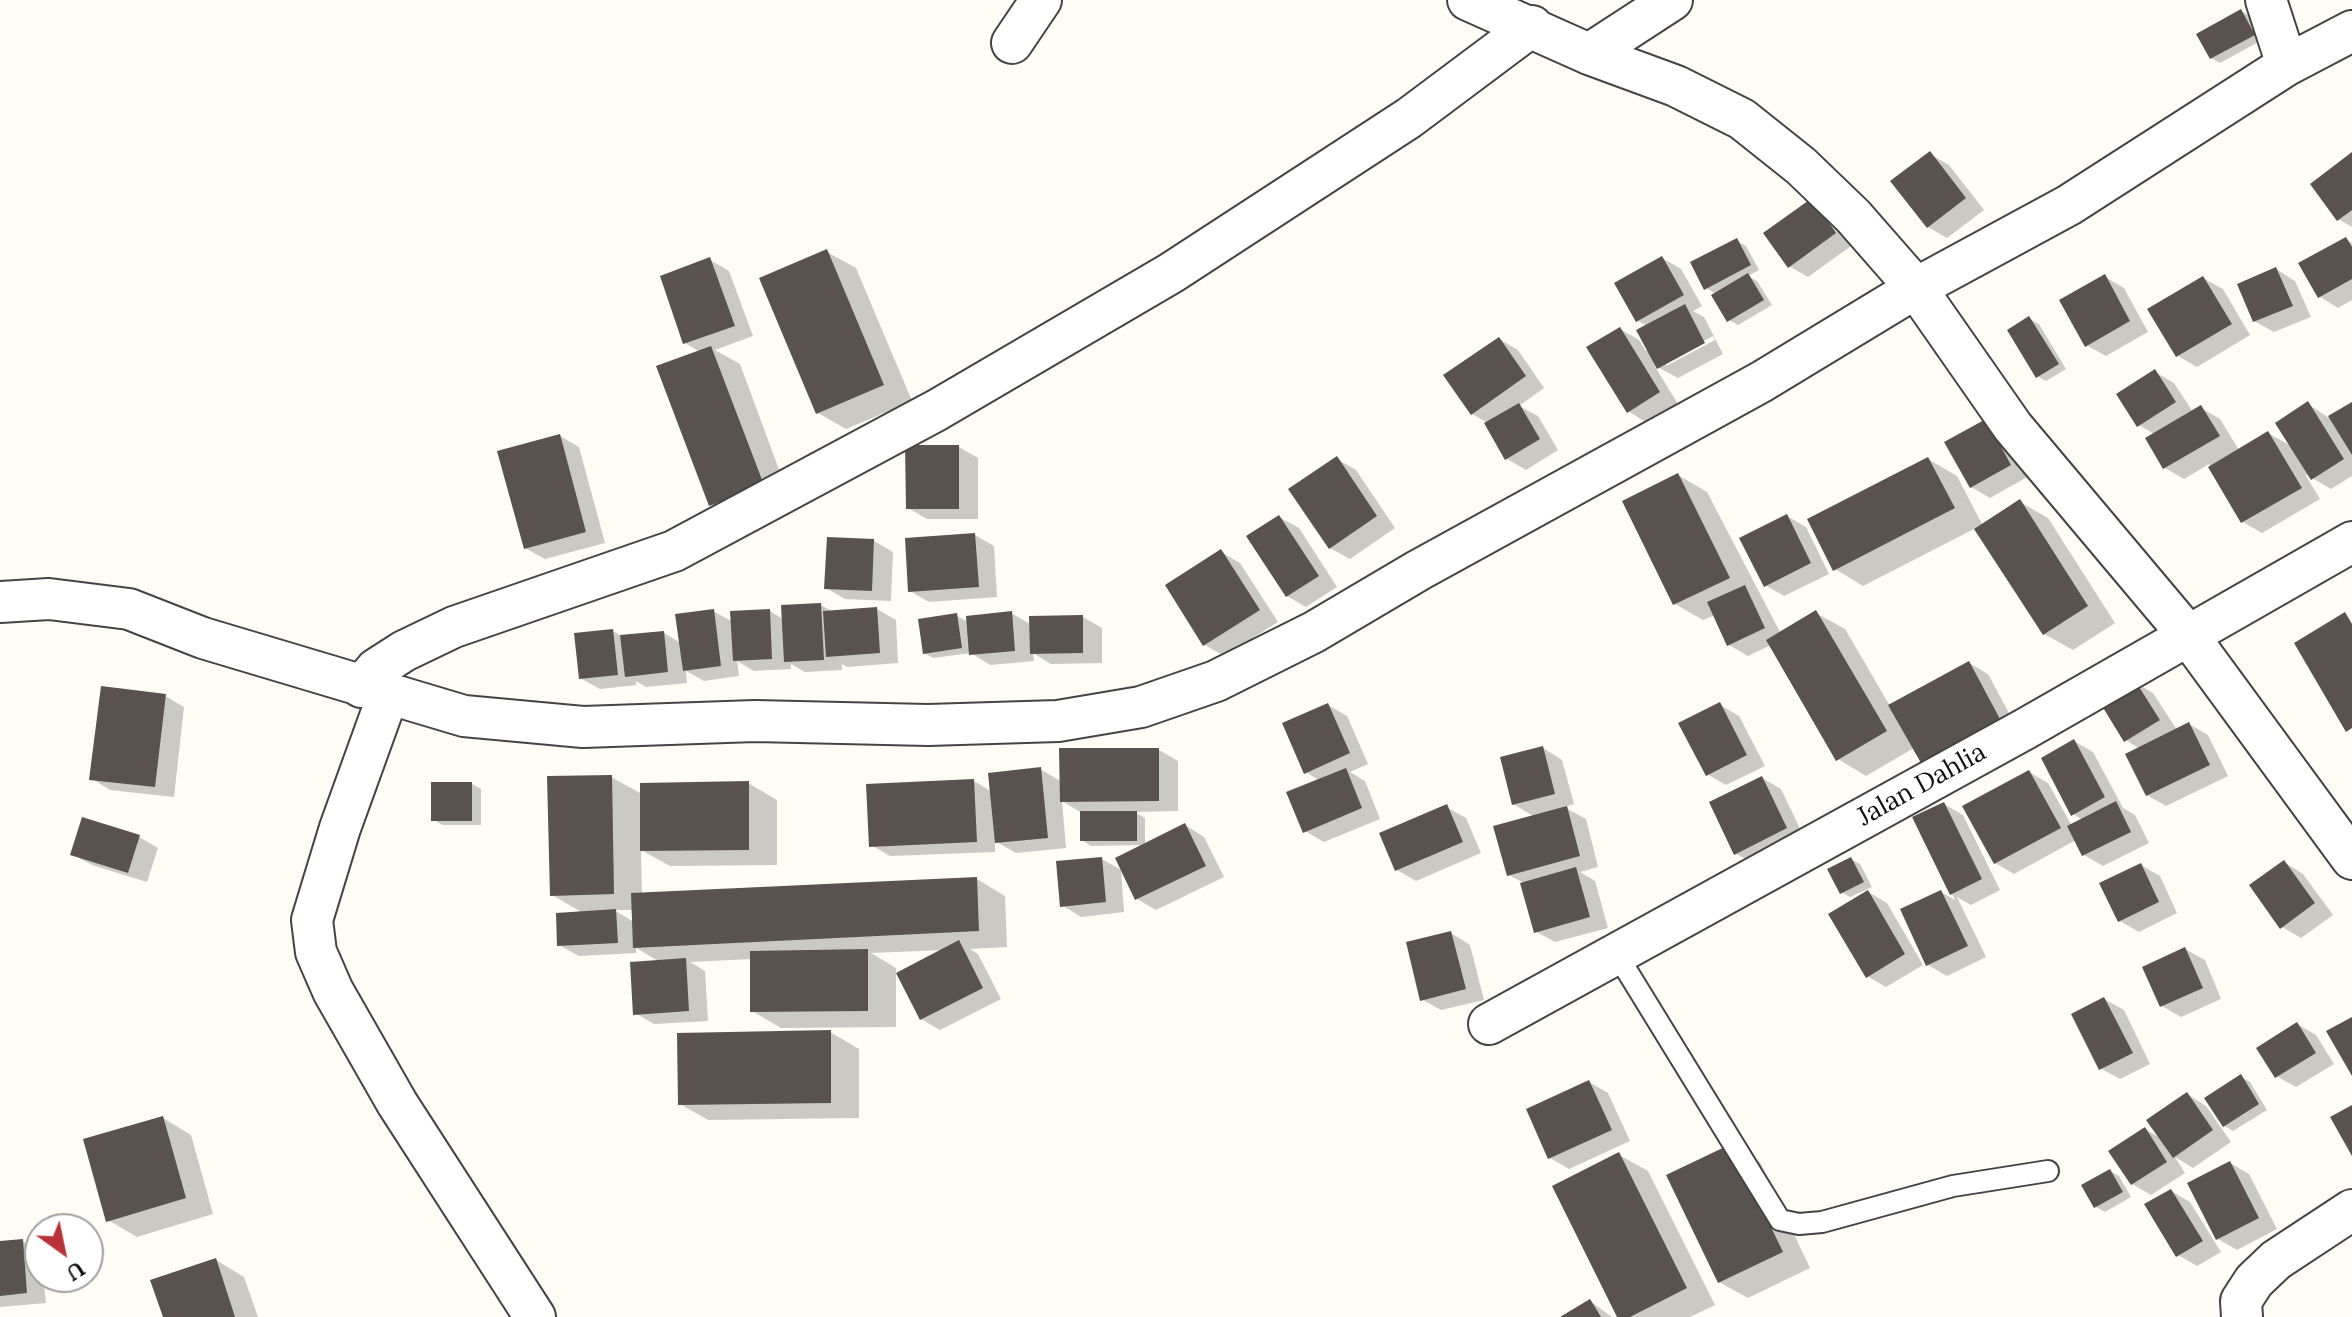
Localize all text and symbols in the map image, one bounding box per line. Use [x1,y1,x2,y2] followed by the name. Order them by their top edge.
[1852,737,1992,833] street label: Jalan Dahlia
[24,1213,104,1293] north arrow
[61,1255,91,1288] text: U

